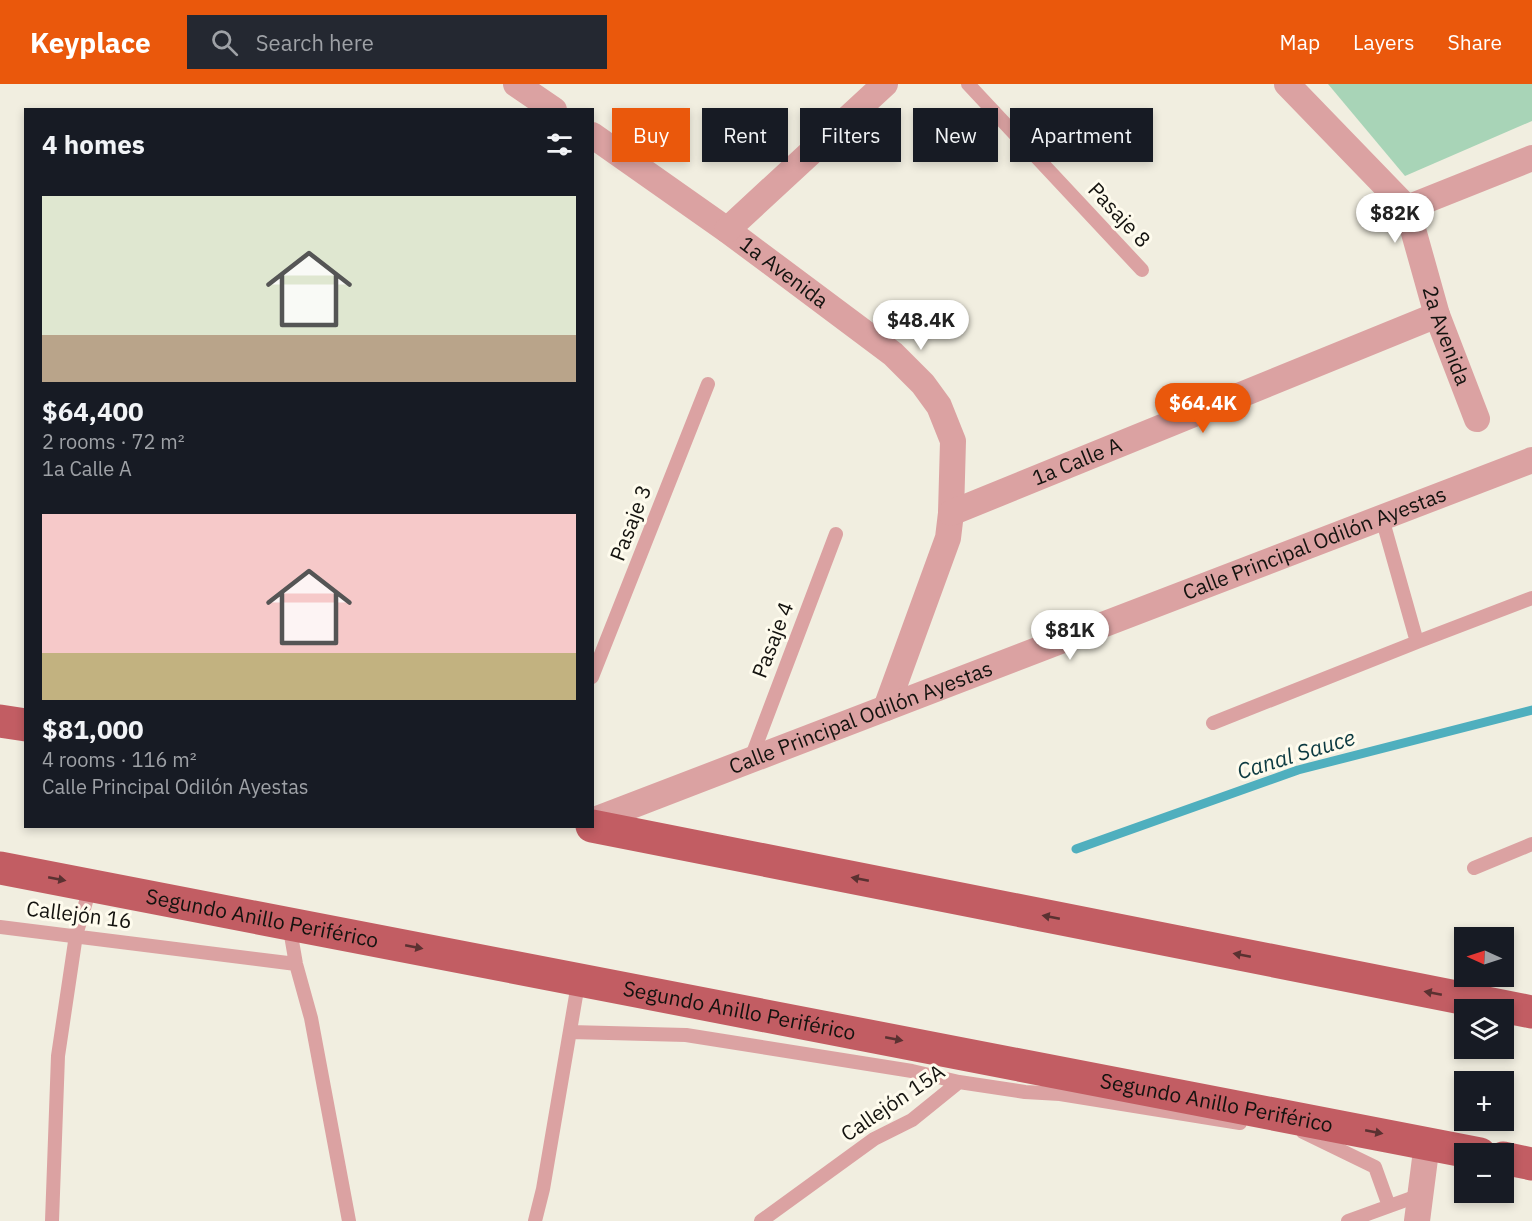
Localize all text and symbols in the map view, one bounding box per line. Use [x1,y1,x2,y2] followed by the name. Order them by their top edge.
[187,15,607,69] search box
[30,24,151,61] text: Keyplace
[208,26,241,59] icon: search
[256,28,374,57] text: Search here
[1280,28,1320,56] text: Map
[1353,28,1415,56] text: Layers
[1448,28,1502,56] text: Share
[612,108,690,162] chip: Buy
[702,108,788,162] chip: Rent
[800,108,901,162] chip: Filters
[913,108,998,162] chip: New
[1010,108,1153,162] chip: Apartment
[42,127,145,161] text: 4 homes
[543,128,576,161] icon: filters
[1082,176,1157,253] street label: Pasaje 8
[1359,193,1431,244] pin: $82K
[1370,199,1420,226] text: $82K
[734,229,835,314] street label: 1a Avenida
[255,235,363,343] icon: home
[1416,282,1478,389] street label: 2a Avenida
[872,300,970,351] pin: $48.4K
[887,306,955,333] text: $48.4K
[1154,383,1252,434] pin: $64.4K
[1169,389,1237,416] text: $64.4K
[42,394,144,428] text: $64,400
[42,428,185,455] text: 2 rooms · 72 m²
[1028,430,1126,492] street label: 1a Calle A
[42,455,132,482] text: 1a Calle A
[1178,479,1450,606] street label: Calle Principal Odilón Ayestas
[603,481,657,565] street label: Pasaje 3
[255,553,363,661] icon: home
[745,598,799,682] street label: Pasaje 4
[1034,610,1106,661] pin: $81K
[1045,616,1095,643] text: $81K
[725,654,996,780] street label: Calle Principal Odilón Ayestas
[42,712,144,746] text: $81,000
[1233,722,1358,785] water label: Canal Sauce
[42,746,197,773] text: 4 rooms · 116 m²
[42,773,309,800] text: Calle Principal Odilón Ayestas
[850,874,869,883] one-way arrow
[48,875,67,884] one-way arrow
[144,881,381,954] street label: Segundo Anillo Periférico
[25,894,134,934] street label: Callejón 16
[1041,912,1060,921] one-way arrow
[1454,927,1514,987] north arrow
[1454,927,1514,1203] map controls
[405,943,424,952] one-way arrow
[1232,950,1251,959] one-way arrow
[621,974,858,1046] street label: Segundo Anillo Periférico
[1424,988,1443,997] one-way arrow
[1454,999,1514,1059] button: layers
[885,1035,904,1044] one-way arrow
[835,1057,950,1147] street label: Callejón 15A
[1098,1066,1335,1138] street label: Segundo Anillo Periférico
[1454,1071,1514,1131] button: +
[1365,1128,1384,1137] one-way arrow
[1454,1143,1514,1203] button: −

